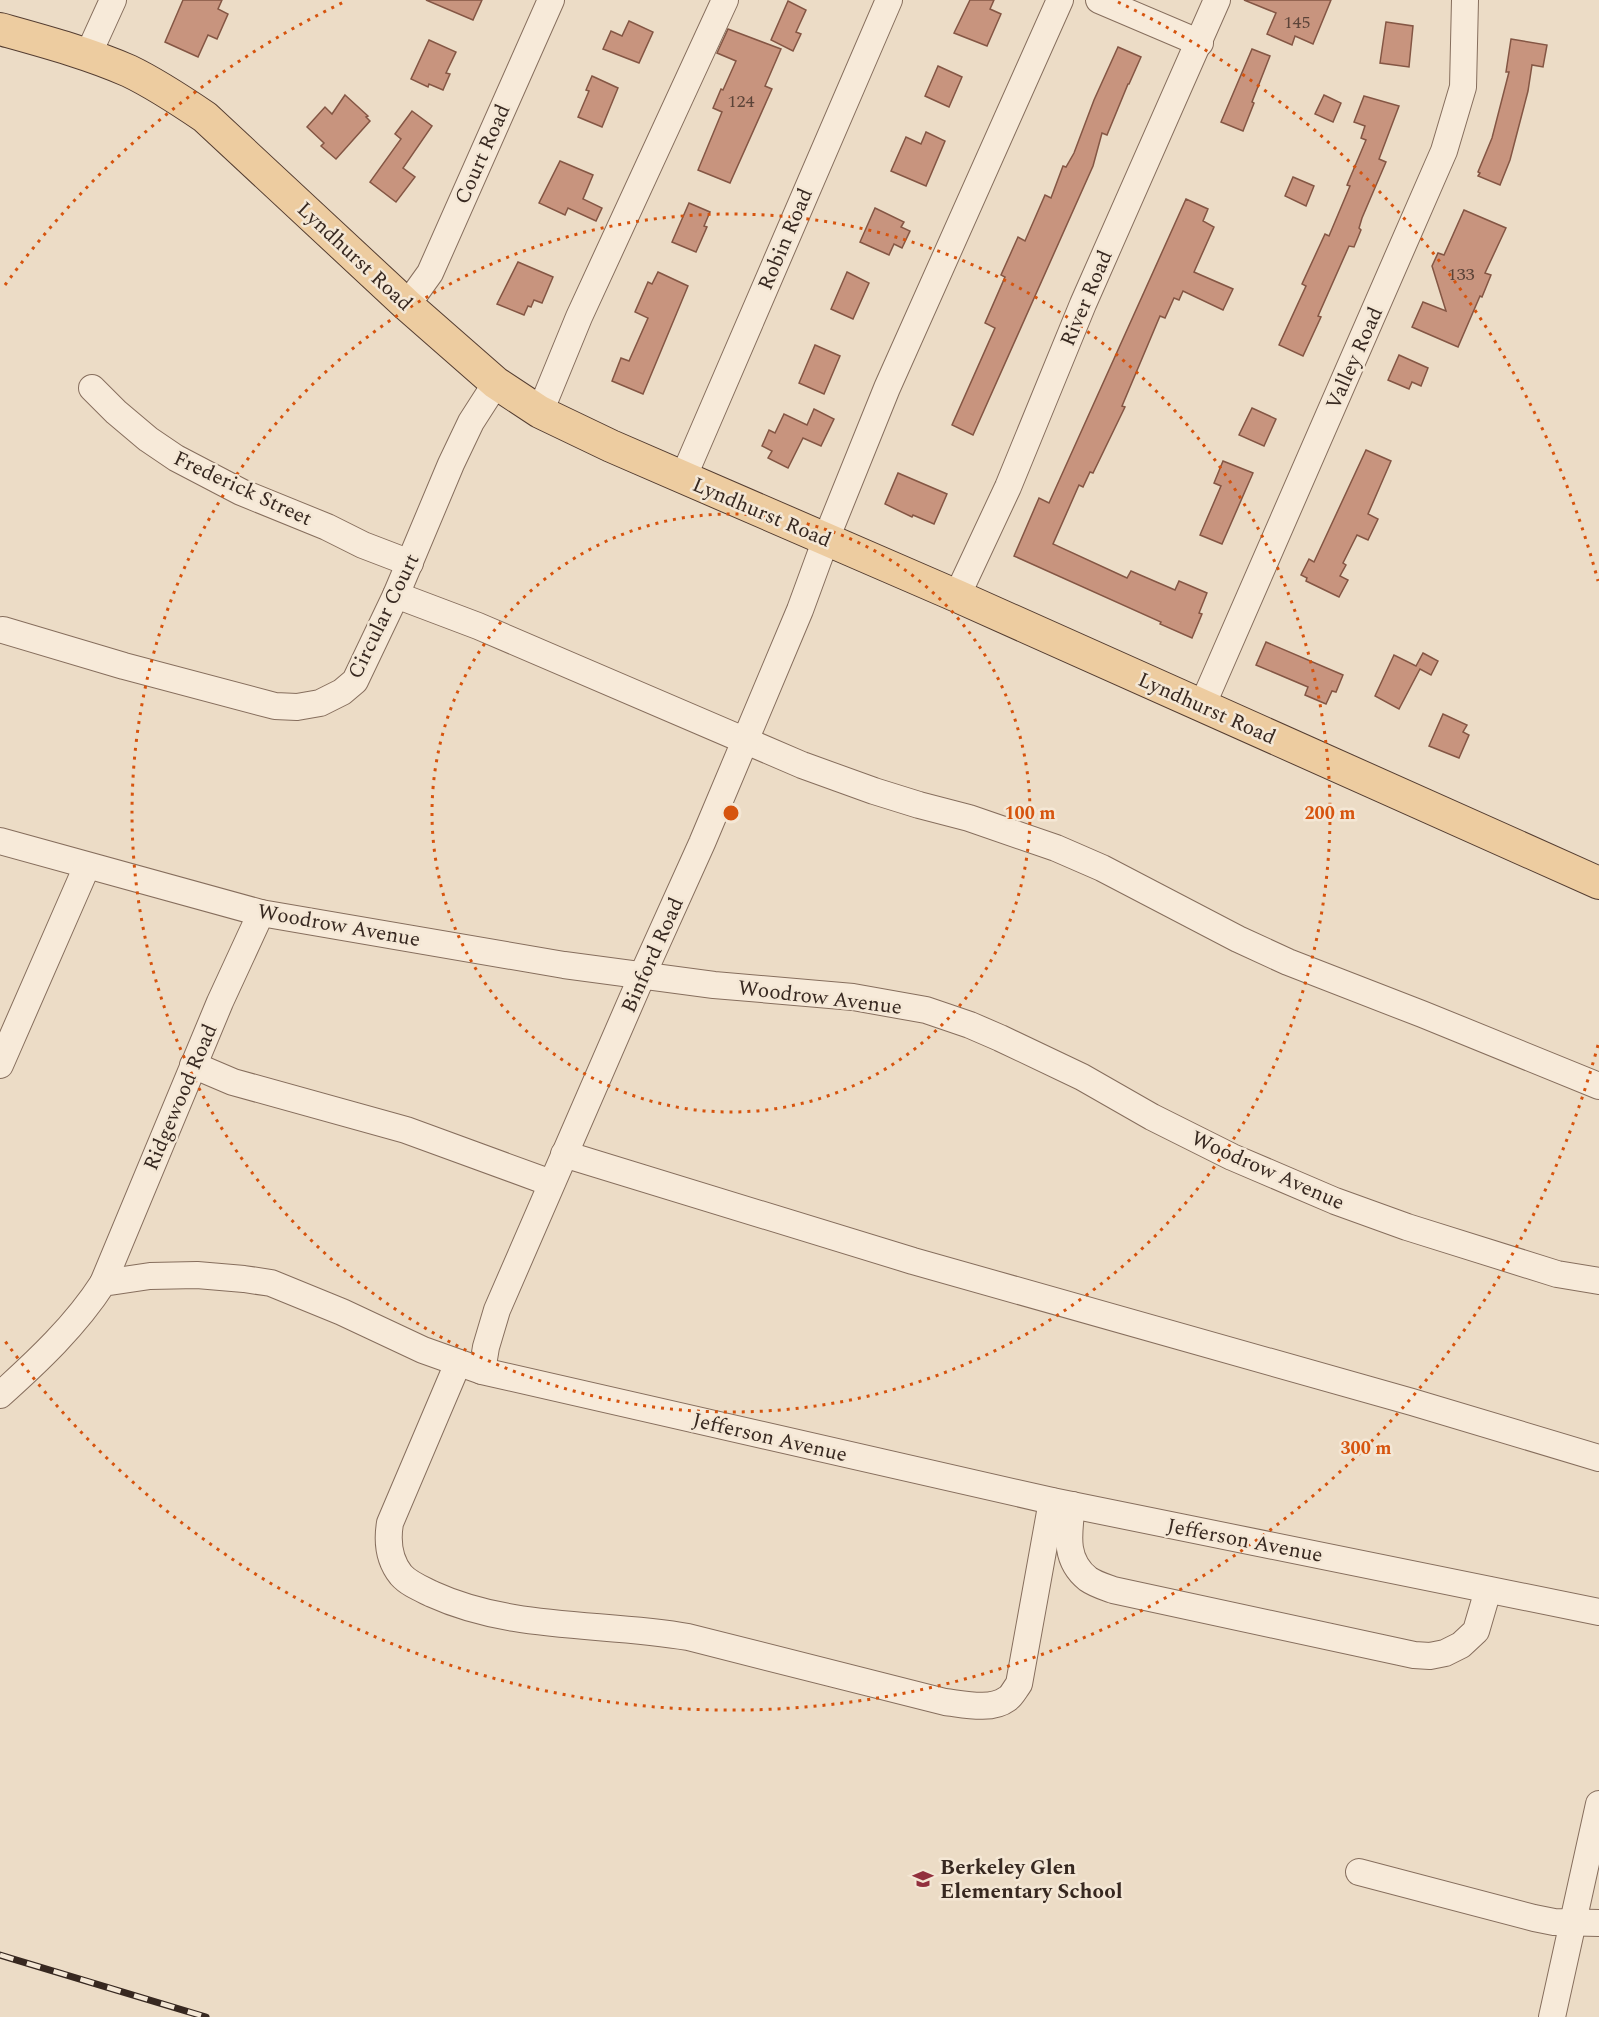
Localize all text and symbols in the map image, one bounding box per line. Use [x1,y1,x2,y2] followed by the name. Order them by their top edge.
[1284,9,1311,36] house number: 145
[728,88,755,115] house number: 124
[447,99,519,210] street label: Court Road
[750,183,822,295] street label: Robin Road
[289,194,419,319] street label: Lyndhurst Road
[1052,245,1122,351] street label: River Road
[1448,261,1475,288] house number: 133
[1318,302,1392,415] street label: Valley Road
[168,443,317,535] street label: Frederick Street
[687,469,836,557] street label: Lyndhurst Road
[340,548,428,685] street label: Circular Court
[1132,664,1281,754] street label: Lyndhurst Road
[1004,800,1056,827] text: 100 m
[1304,800,1356,827] text: 200 m
[721,803,741,823] centre of rings
[613,892,693,1018] street label: Binford Road
[255,896,423,956] street label: Woodrow Avenue
[736,972,904,1024] street label: Woodrow Avenue
[136,1019,226,1176] street label: Ridgewood Road
[1186,1123,1349,1219] street label: Woodrow Avenue
[689,1405,850,1471] street label: Jefferson Avenue
[1340,1435,1392,1462] text: 300 m
[1164,1510,1325,1572] street label: Jefferson Avenue
[940,1852,1123,1908] place label: Berkeley Glen Elementary School
[911,1867,935,1891] school or university icon: Berkeley Glen Elementary School

